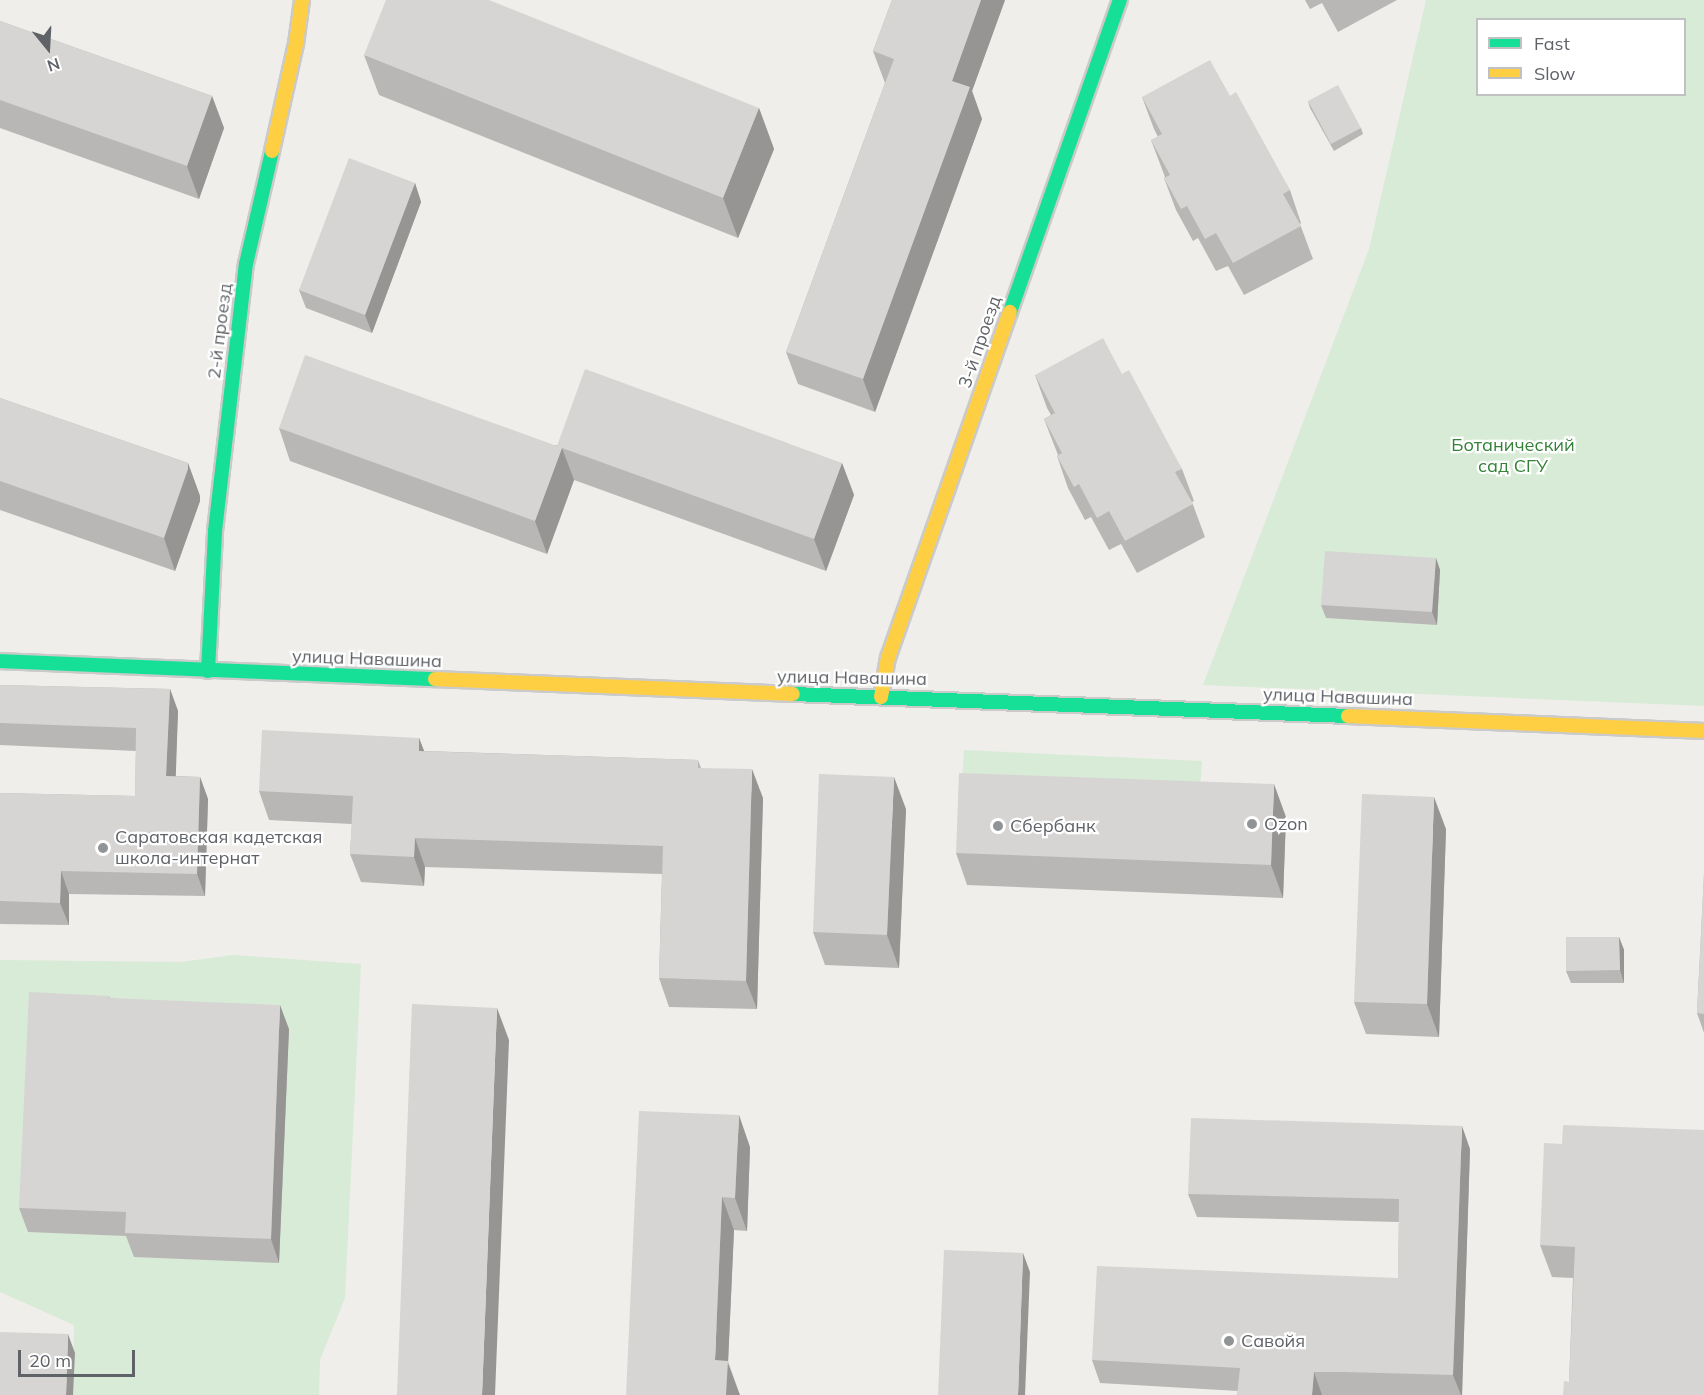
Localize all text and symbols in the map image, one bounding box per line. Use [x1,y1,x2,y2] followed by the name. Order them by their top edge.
[18,18,78,78] north arrow
[1476,18,1686,96] legend
[1534,32,1570,55] text: Fast
[45,54,62,76] text: N
[1534,62,1575,85] text: Slow
[203,282,237,380] street label: 2-й проезд
[954,293,1006,391] street label: 3-й проезд
[1451,435,1575,478] park label: Ботанический сад СГУ
[292,646,442,672] street label: улица Навашина
[777,666,927,690] street label: улица Навашина
[1263,684,1413,710] street label: улица Навашина
[1264,813,1308,835] place label: Ozon
[1010,815,1096,837] place label: Сбербанк
[1245,817,1259,831] marker: Ozon
[991,819,1005,833] marker: Сбербанк
[115,827,322,870] place label: Саратовская кадетская школа-интернат
[96,841,110,855] marker: Саратовская кадетская школа-интернат
[1241,1330,1305,1352] place label: Савойя
[1222,1334,1236,1348] marker: Савойя
[21,1338,138,1376] scale bar
[29,1349,71,1372] text: 20 m

